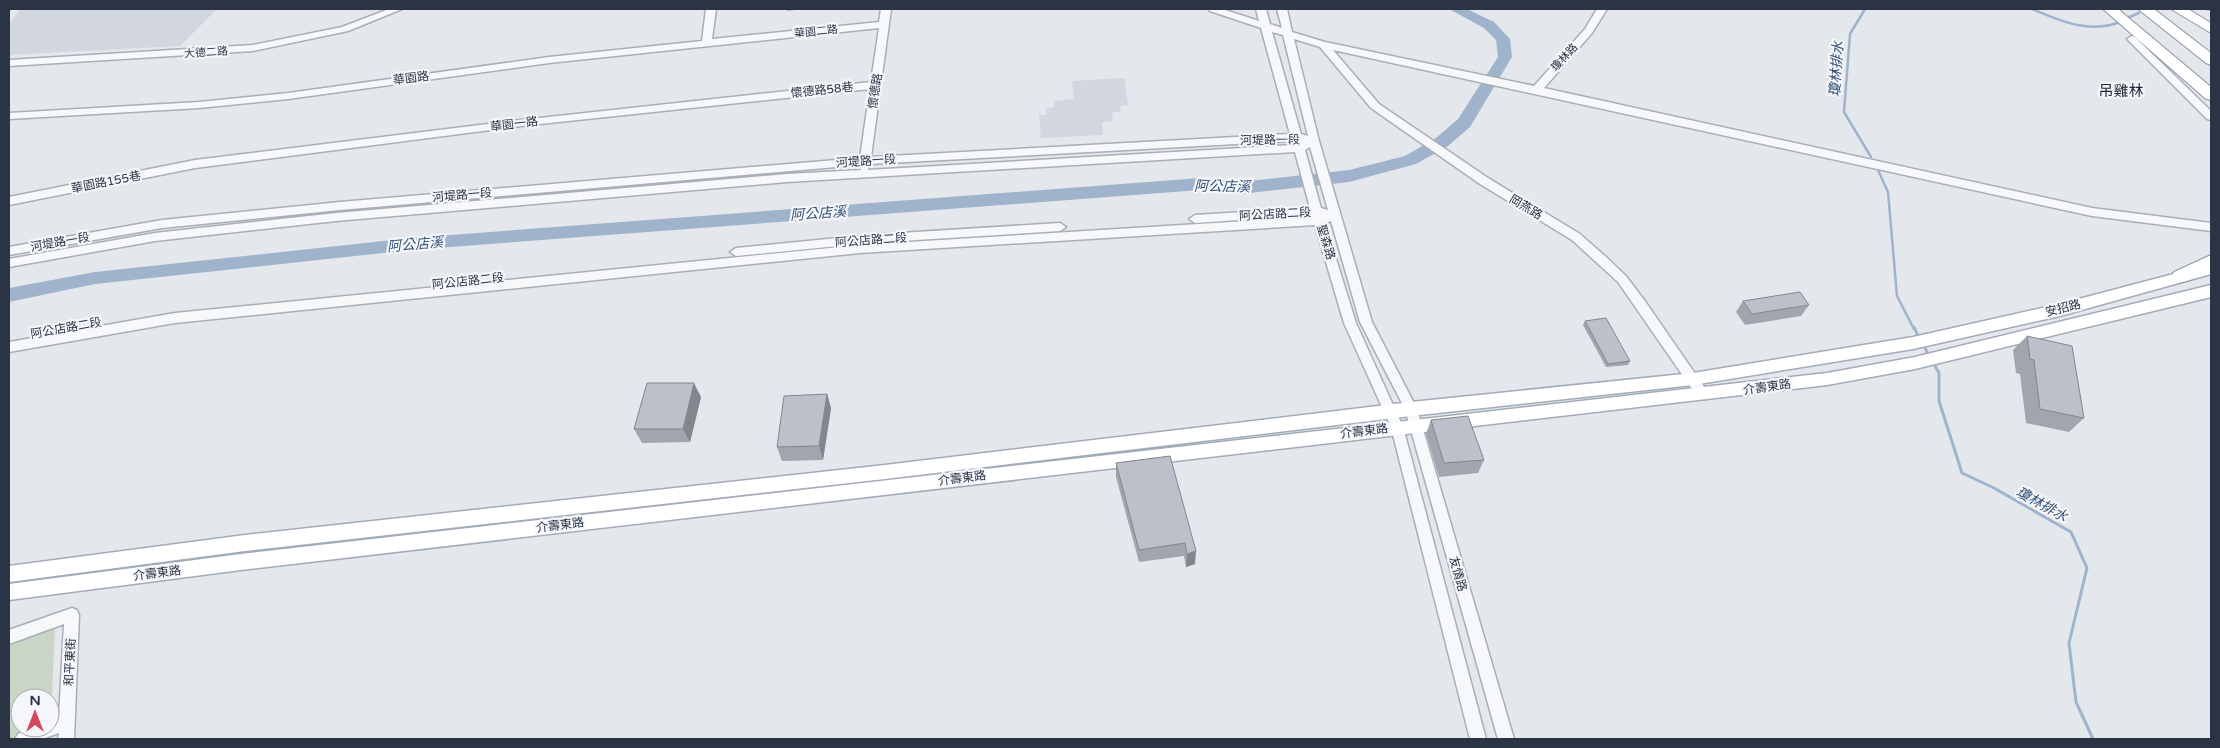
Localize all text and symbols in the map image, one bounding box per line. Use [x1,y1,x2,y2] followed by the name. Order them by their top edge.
[793,23,839,40] street label: 華園二路
[1826,40,1847,98] water label: 瓊林排水
[1548,41,1580,74] street label: 瓊林路
[184,44,228,61] street label: 大德二路
[392,69,430,87] street label: 華園路
[865,72,885,110] street label: 懷德路
[790,80,854,100] street label: 懷德路58巷
[2098,82,2144,100] district label: 吊雞林
[489,114,539,134] street label: 華園一路
[1240,132,1300,148] street label: 河堤路一段
[836,152,896,170] street label: 河堤路一段
[70,168,142,196] street label: 華園路155巷
[1194,178,1252,196] water label: 阿公店溪
[431,185,493,205] street label: 河堤路一段
[1507,192,1545,222] street label: 岡燕路
[790,203,849,224] water label: 阿公店溪
[1239,205,1311,223] street label: 阿公店路二段
[1314,223,1338,261] street label: 聖森路
[29,230,91,254] street label: 河堤路一段
[835,231,907,249] street label: 阿公店路二段
[386,233,446,255] water label: 阿公店溪
[431,270,505,292] street label: 阿公店路二段
[2044,297,2082,319] street label: 安招路
[29,315,103,341] street label: 阿公店路二段
[1742,377,1792,397] street label: 介壽東路
[1339,421,1389,441] street label: 介壽東路
[937,468,987,488] street label: 介壽東路
[2013,483,2071,526] water label: 瓊林排水
[535,515,585,535] street label: 介壽東路
[1446,555,1470,593] street label: 友情路
[132,563,182,583] street label: 介壽東路
[62,638,78,686] street label: 和平東街
[10,688,60,738] north arrow
[29,692,41,709] text: N

